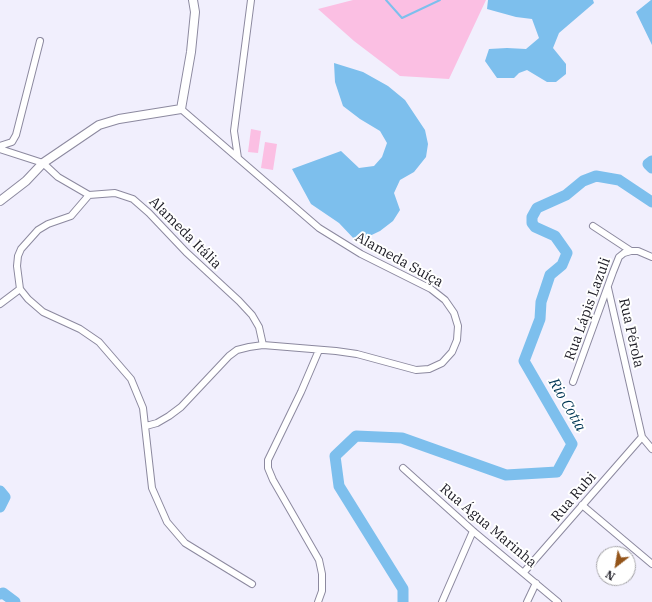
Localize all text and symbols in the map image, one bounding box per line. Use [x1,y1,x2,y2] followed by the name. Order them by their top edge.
[145,193,225,273] street label: Alameda Itália
[352,229,446,291] street label: Alameda Suíça
[562,255,614,363] street label: Rua Lápis Lazuli
[615,297,647,369] street label: Rua Pérola
[545,375,589,435] water label: Rio Cotia
[548,469,600,525] street label: Rua Rubi
[436,481,540,571] street label: Rua Água Marinha
[596,546,636,586] north arrow
[603,567,618,584] text: N

